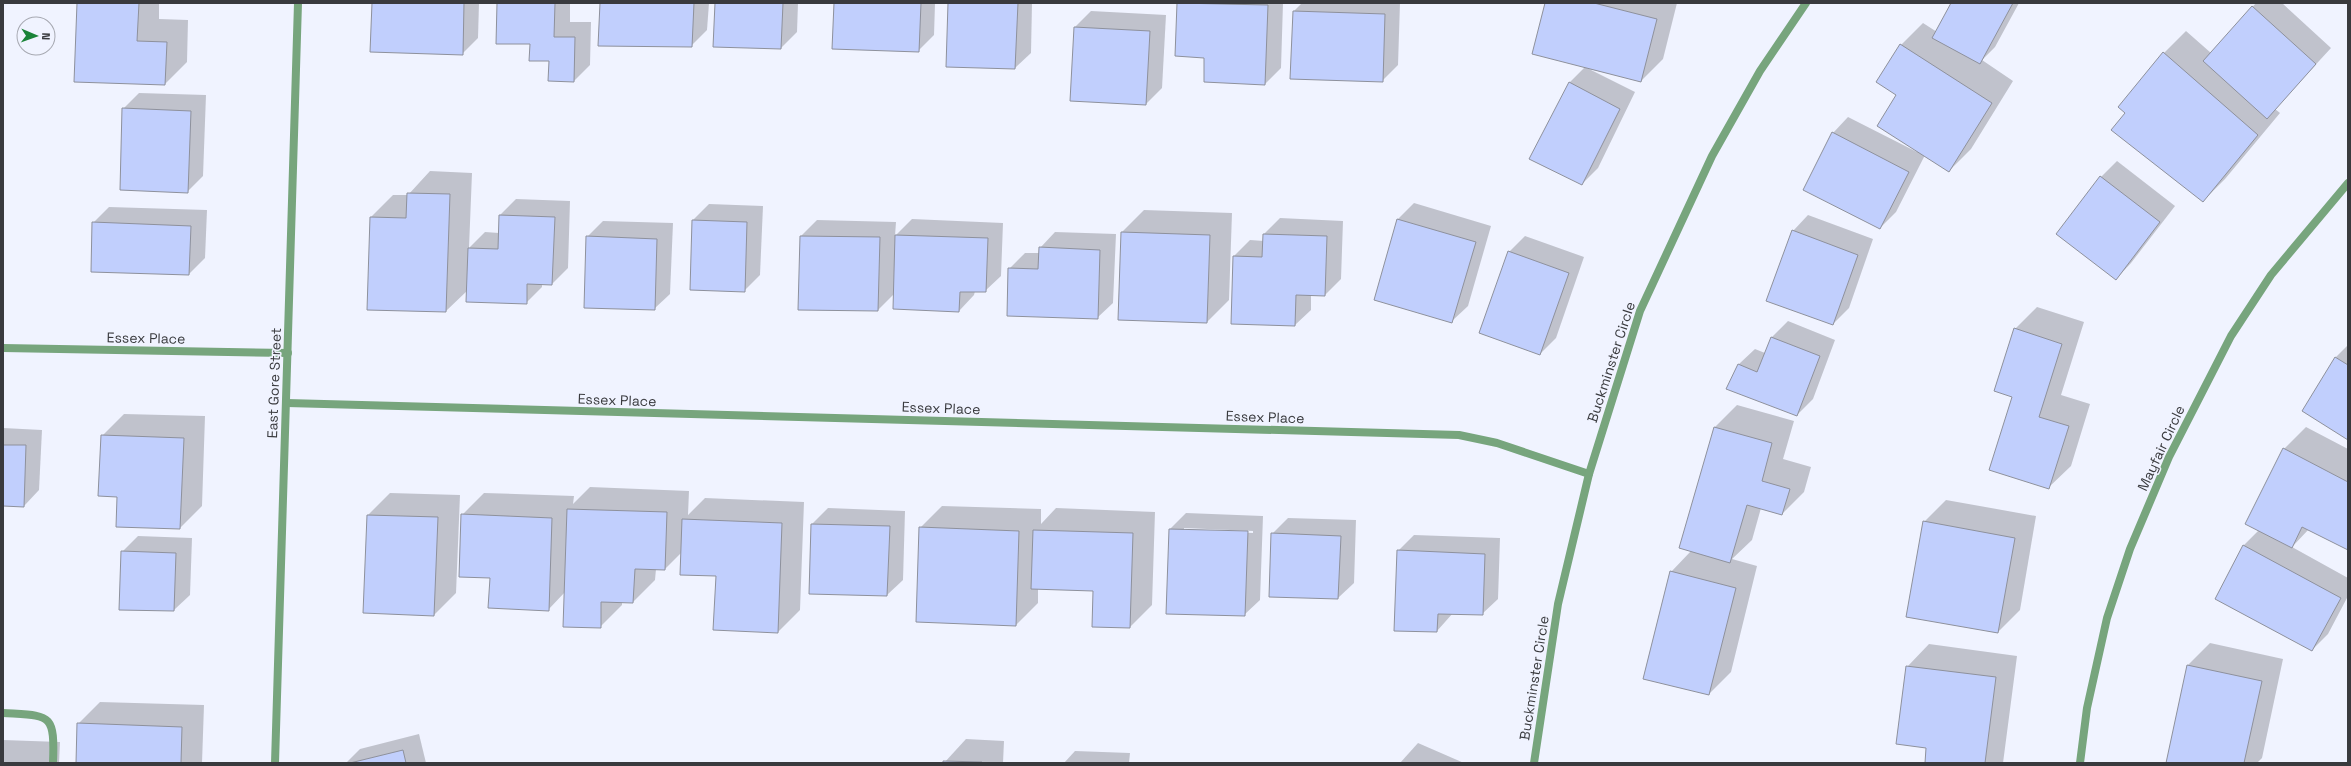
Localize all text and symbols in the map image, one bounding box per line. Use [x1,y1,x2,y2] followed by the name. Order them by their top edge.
[16,16,56,56] north arrow
[39,32,53,40] text: N
[1583,299,1639,425] street label: Buckminster Circle
[263,327,285,439] street label: East Gore Street
[106,328,186,348] street label: Essex Place
[577,390,657,410] street label: Essex Place
[901,398,981,418] street label: Essex Place
[2133,402,2189,494] street label: Mayfair Circle
[1225,407,1305,427] street label: Essex Place
[1515,614,1553,742] street label: Buckminster Circle

